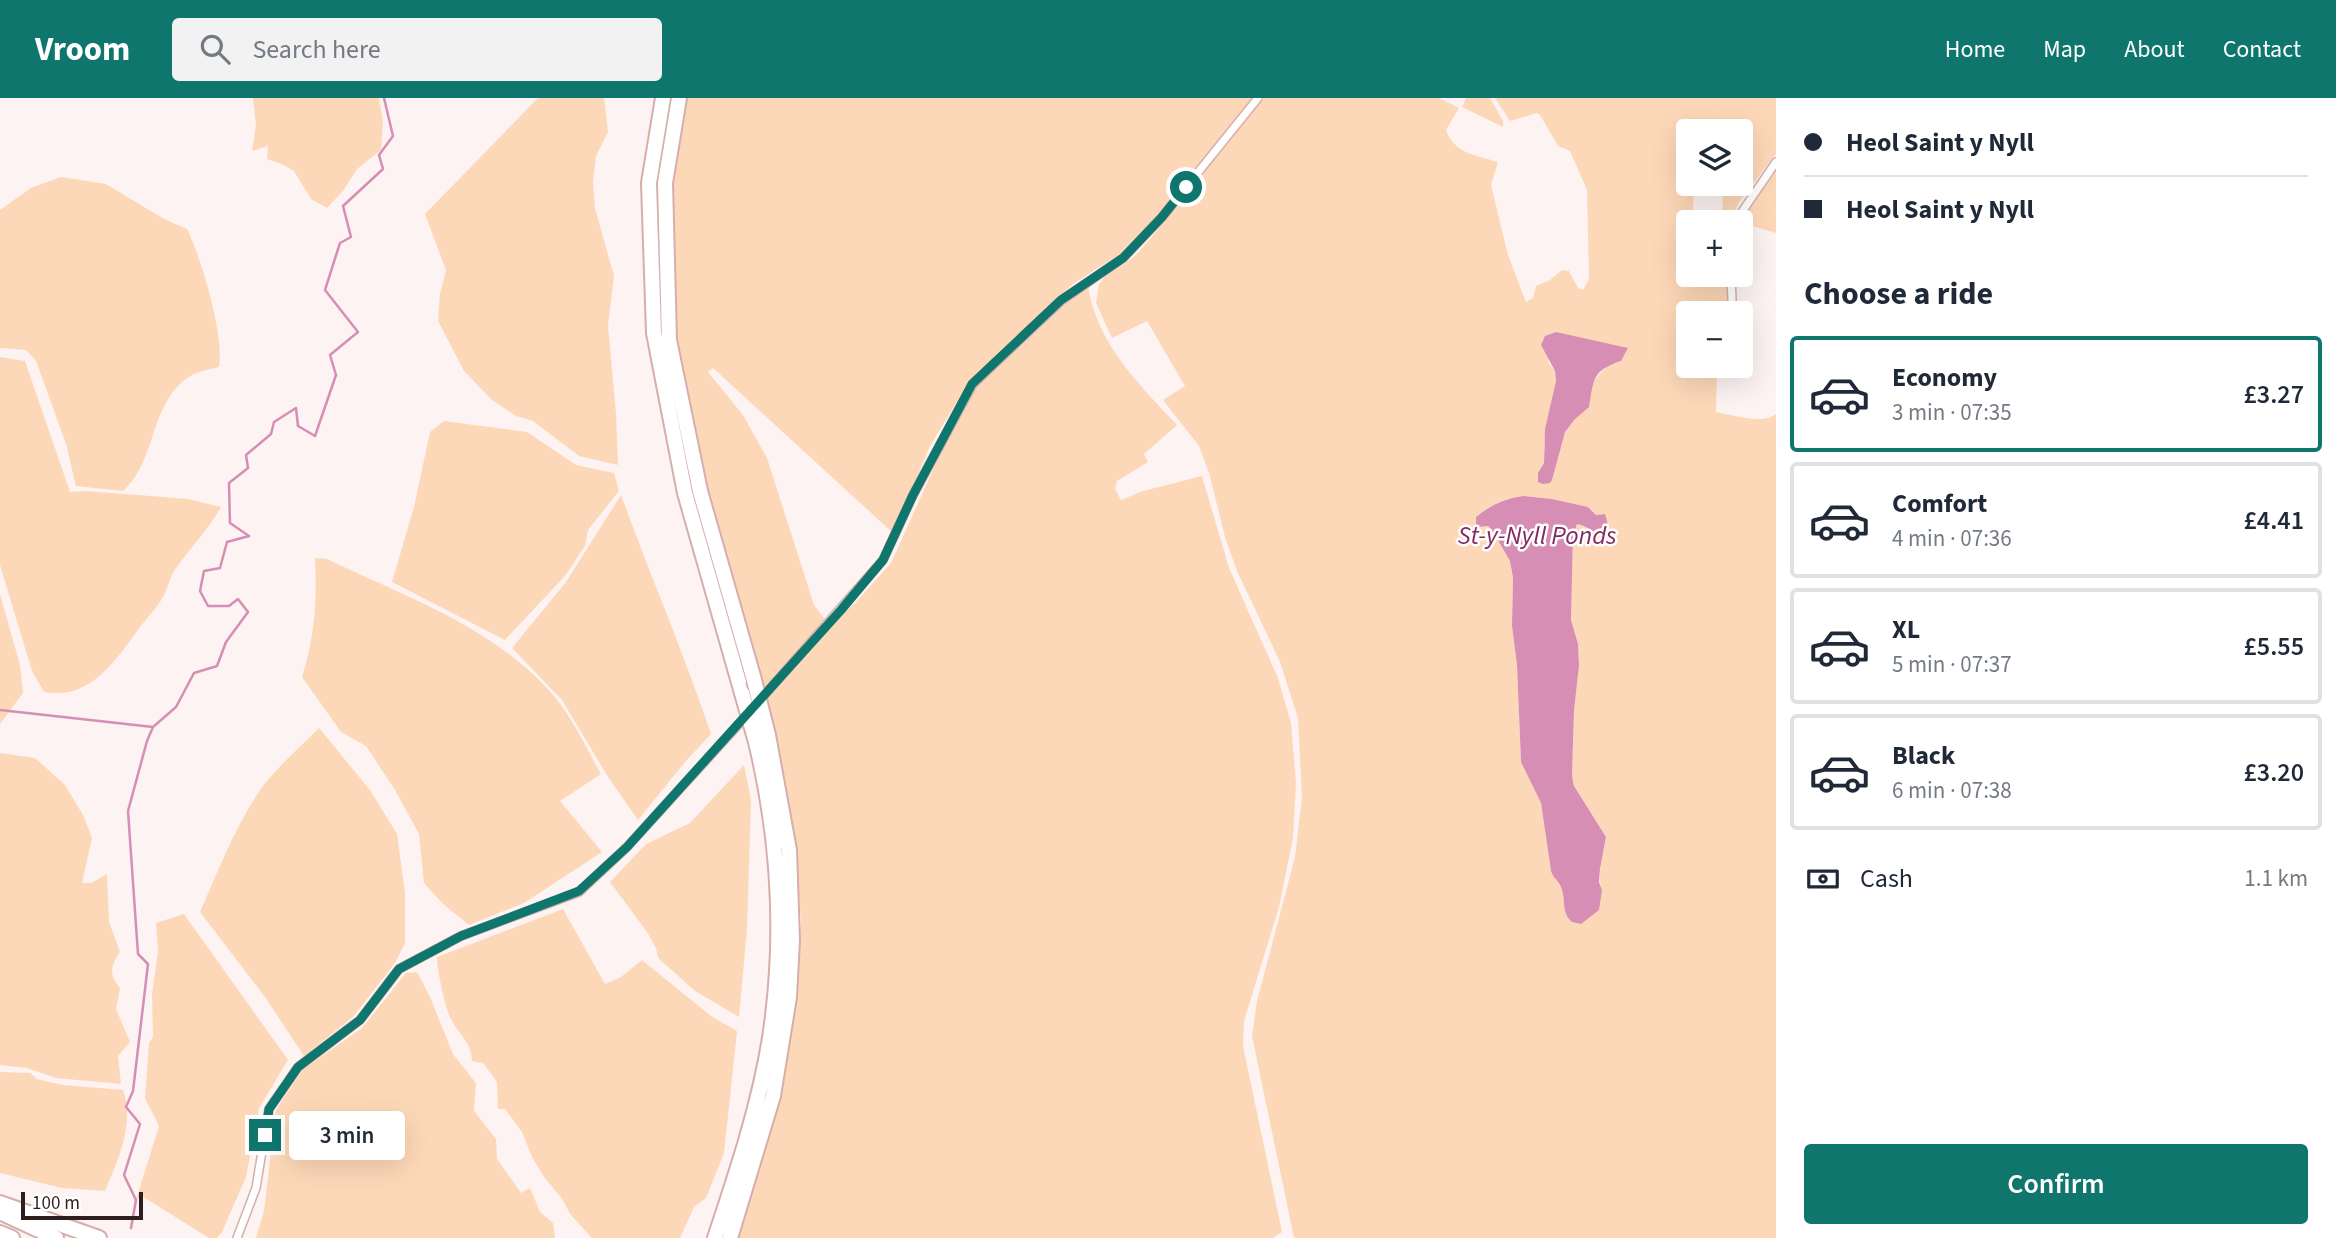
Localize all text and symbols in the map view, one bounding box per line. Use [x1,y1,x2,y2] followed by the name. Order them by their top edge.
[172,18,662,81] search box
[35,26,130,73] text: Vroom
[196,30,234,68] icon: search
[252,31,381,68] text: Search here
[1945,32,2005,67] text: Home
[2043,32,2086,67] text: Map
[2124,32,2185,67] text: About
[2223,32,2301,67] text: Contact
[1676,119,1753,378] map controls
[1676,119,1753,196] button: layers
[1846,124,2034,161] text: Heol Saint y Nyll
[1170,171,1202,203] route start
[1846,191,2034,228] text: Heol Saint y Nyll
[1676,210,1753,287] button: +
[1804,271,1993,317] text: Choose a ride
[1676,301,1753,378] button: −
[1892,359,1997,396] text: Economy
[1808,363,1871,426] icon: car
[2243,376,2304,413] text: £3.27
[1892,396,2012,429] text: 3 min · 07:35
[1892,485,1987,522] text: Comfort
[1808,489,1871,552] icon: car
[2243,502,2304,539] text: £4.41
[1457,517,1617,554] water label: St-y-Nyll Ponds
[1892,522,2012,555] text: 4 min · 07:36
[1892,611,1920,648] text: XL
[1808,615,1871,678] icon: car
[2243,628,2304,665] text: £5.55
[1892,648,2012,681] text: 5 min · 07:37
[1892,737,1955,774] text: Black
[1808,741,1871,804] icon: car
[2243,754,2304,791] text: £3.20
[1892,774,2012,807] text: 6 min · 07:38
[1804,860,1842,898] icon: cash
[1860,860,1913,897] text: Cash
[2244,862,2308,895] text: 1.1 km
[290,1110,405,1160] callout: 3 min
[249,1119,281,1151] route end
[320,1119,374,1152] text: 3 min
[1804,1144,2308,1224] button: Confirm
[21,1189,144,1221] scale bar
[32,1190,80,1217] text: 100 m

